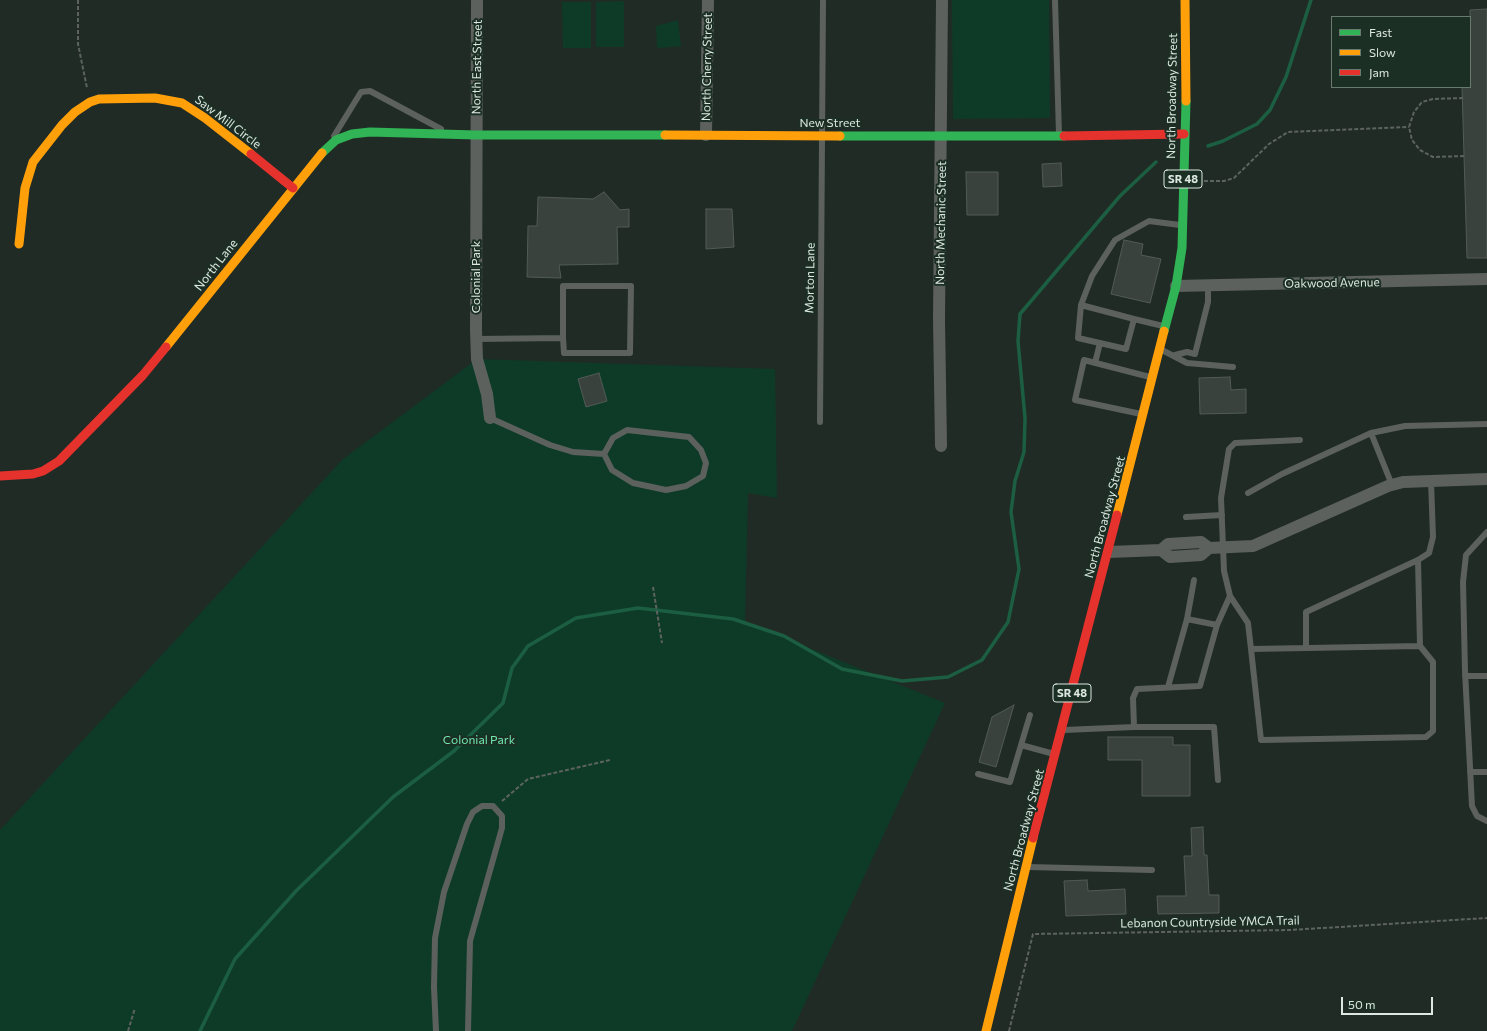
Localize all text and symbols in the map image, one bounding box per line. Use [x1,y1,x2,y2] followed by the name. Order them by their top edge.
[699,13,715,121] street label: North Cherry Street
[1331,16,1471,88] legend
[469,19,485,115] street label: North East Street
[1369,25,1392,39] text: Fast
[1164,33,1180,159] street label: North Broadway Street
[1369,45,1396,59] text: Slow
[1369,65,1389,79] text: Jam
[192,92,264,152] street label: Saw Mill Circle
[799,116,861,130] street label: New Street
[933,161,949,285] street label: North Mechanic Street
[1164,170,1202,188] road number: SR 48
[191,236,241,294] street label: North Lane
[469,241,483,313] street label: Colonial Park
[802,242,818,314] street label: Morton Lane
[1284,275,1380,291] street label: Oakwood Avenue
[1082,454,1128,580] street label: North Broadway Street
[1053,684,1091,702] road number: SR 48
[443,733,515,747] park label: Colonial Park
[1001,767,1047,893] street label: North Broadway Street
[1120,913,1300,931] street label: Lebanon Countryside YMCA Trail
[1343,989,1435,1015] scale bar
[1348,997,1376,1011] text: 50 m

